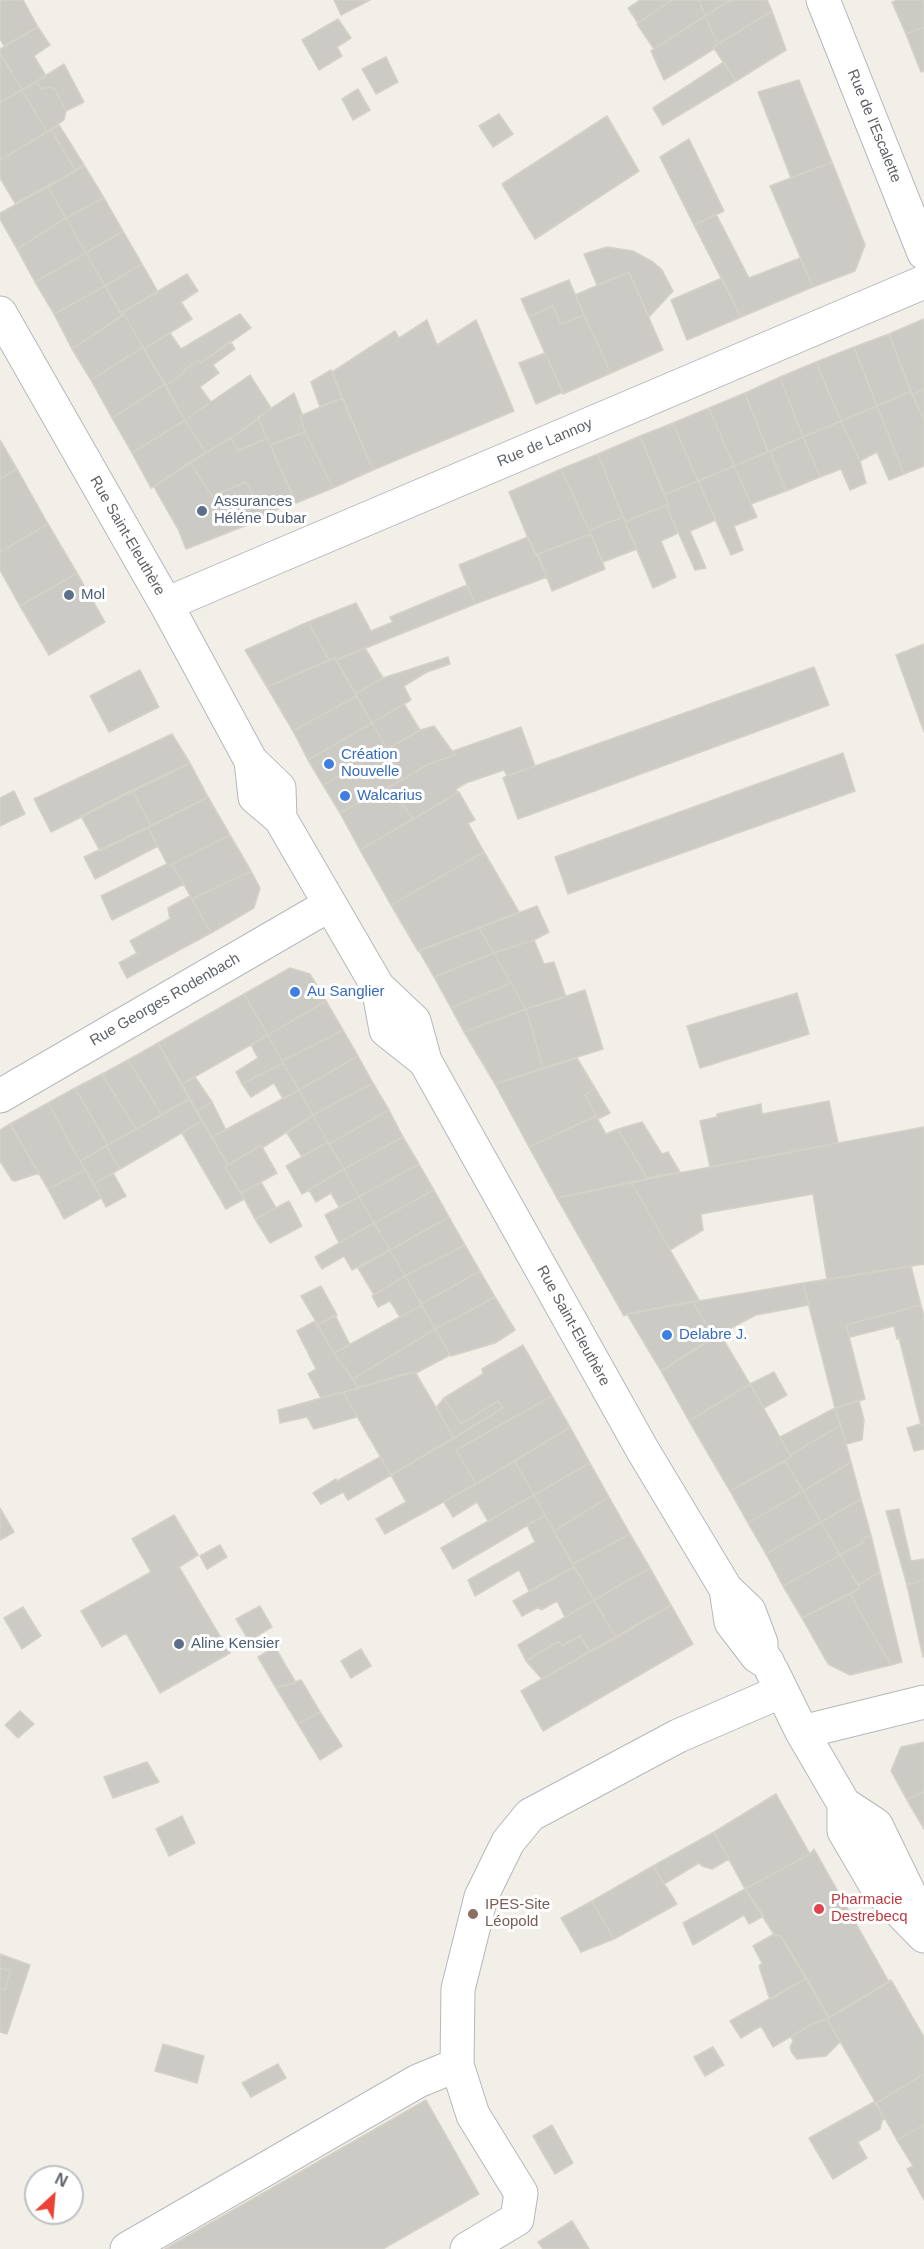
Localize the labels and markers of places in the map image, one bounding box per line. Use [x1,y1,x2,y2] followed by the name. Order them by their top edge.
[214,493,307,528] place label: Assurances Héléne Dubar
[195,504,209,518] marker: Assurances Héléne Dubar
[81,586,105,604] place label: Mol
[62,588,76,602] marker: Mol
[341,746,399,781] place label: Création Nouvelle
[322,757,336,771] marker: Création Nouvelle
[357,787,422,805] place label: Walcarius
[338,789,352,803] marker: Walcarius
[307,983,385,1001] place label: Au Sanglier
[288,985,302,999] marker: Au Sanglier
[679,1326,747,1344] place label: Delabre J.
[660,1328,674,1342] marker: Delabre J.
[191,1635,279,1653] place label: Aline Kensier
[172,1637,186,1651] marker: Aline Kensier
[831,1891,908,1926] place label: Pharmacie Destrebecq
[485,1896,550,1931] place label: IPES-Site Léopold
[812,1902,826,1916] marker: Pharmacie Destrebecq
[466,1907,480,1921] marker: IPES-Site Léopold

